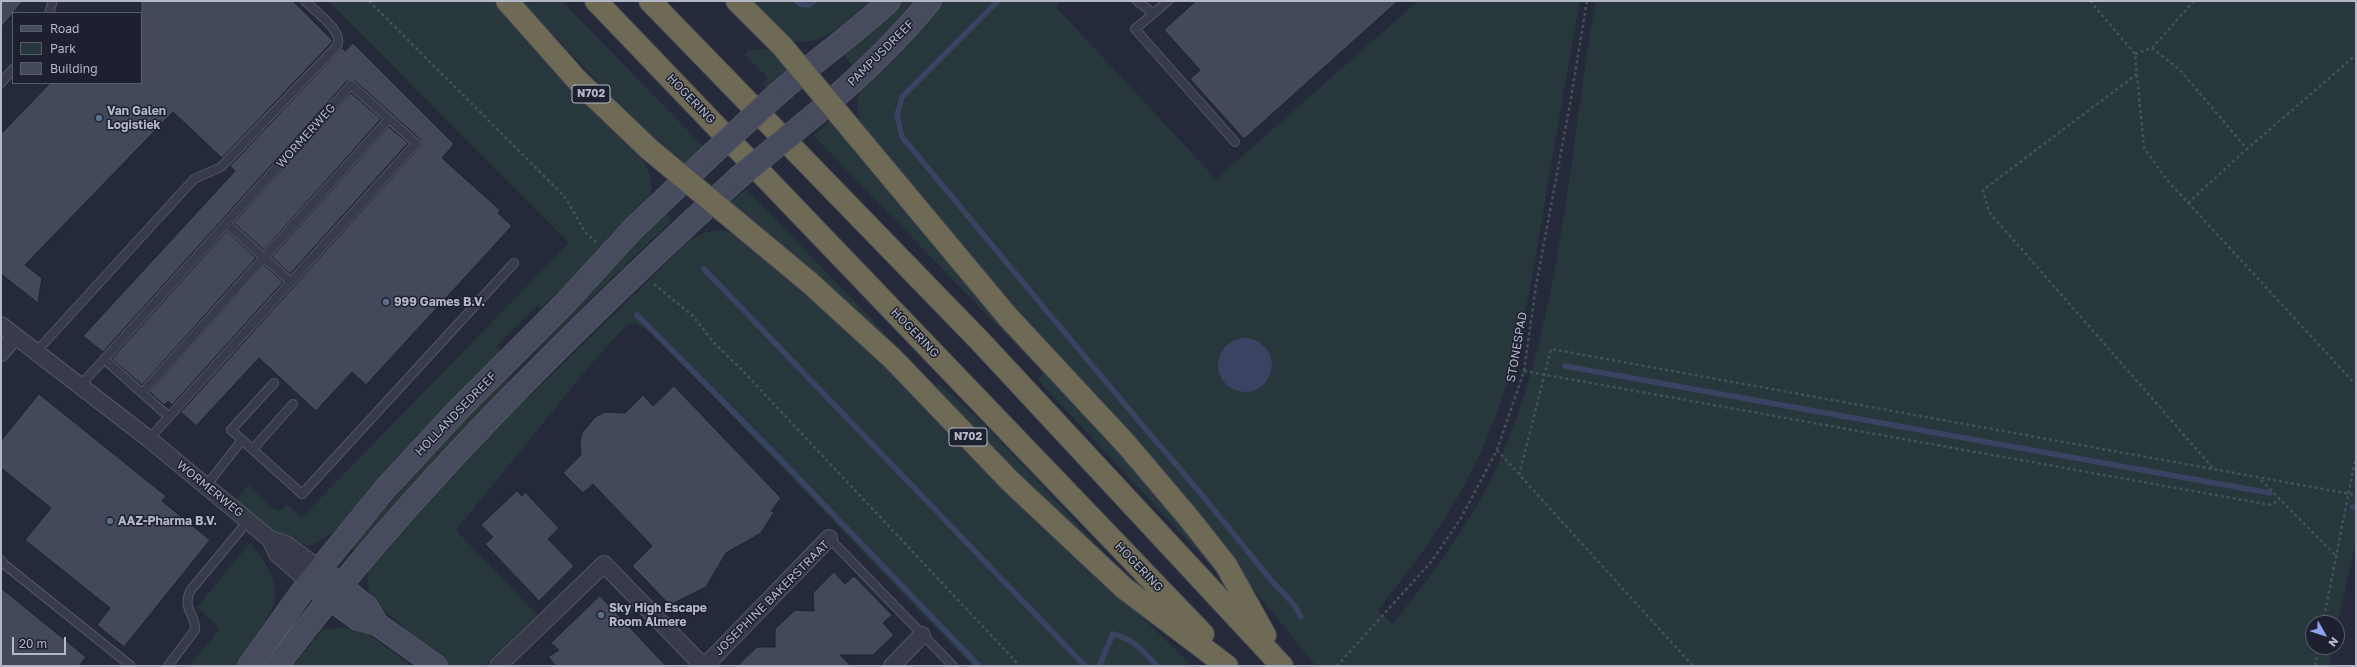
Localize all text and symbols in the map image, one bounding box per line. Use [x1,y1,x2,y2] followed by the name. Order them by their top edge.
[12,12,142,84] legend
[845,17,917,89] street label: PAMPUSDREEF
[50,21,79,36] text: Road
[50,41,76,56] text: Park
[50,61,98,76] text: Building
[664,71,718,127] street label: HOGERING
[572,85,610,103] road number: N702
[273,101,339,171] street label: WORMERWEG
[107,104,166,132] place label: Van Galen Logistiek
[94,113,104,123] marker: Van Galen Logistiek
[394,295,485,309] place label: 999 Games B.V.
[381,297,391,307] marker: 999 Games B.V.
[888,305,942,361] street label: HOGERING
[1504,311,1530,383] street label: STONESPAD
[412,369,500,459] street label: HOLLANDSEDREEF
[949,428,987,446] road number: N702
[174,458,246,520] street label: WORMERWEG
[118,514,217,528] place label: AAZ-Pharma B.V.
[105,516,115,526] marker: AAZ-Pharma B.V.
[712,538,832,658] street label: JOSEPHINE BAKERSTRAAT
[1112,539,1166,595] street label: HOGERING
[609,601,707,629] place label: Sky High Escape Room Almere
[596,610,606,620] marker: Sky High Escape Room Almere
[2305,615,2345,655] north arrow
[14,629,68,655] scale bar
[2326,635,2342,650] text: N
[19,636,47,651] text: 20 m

